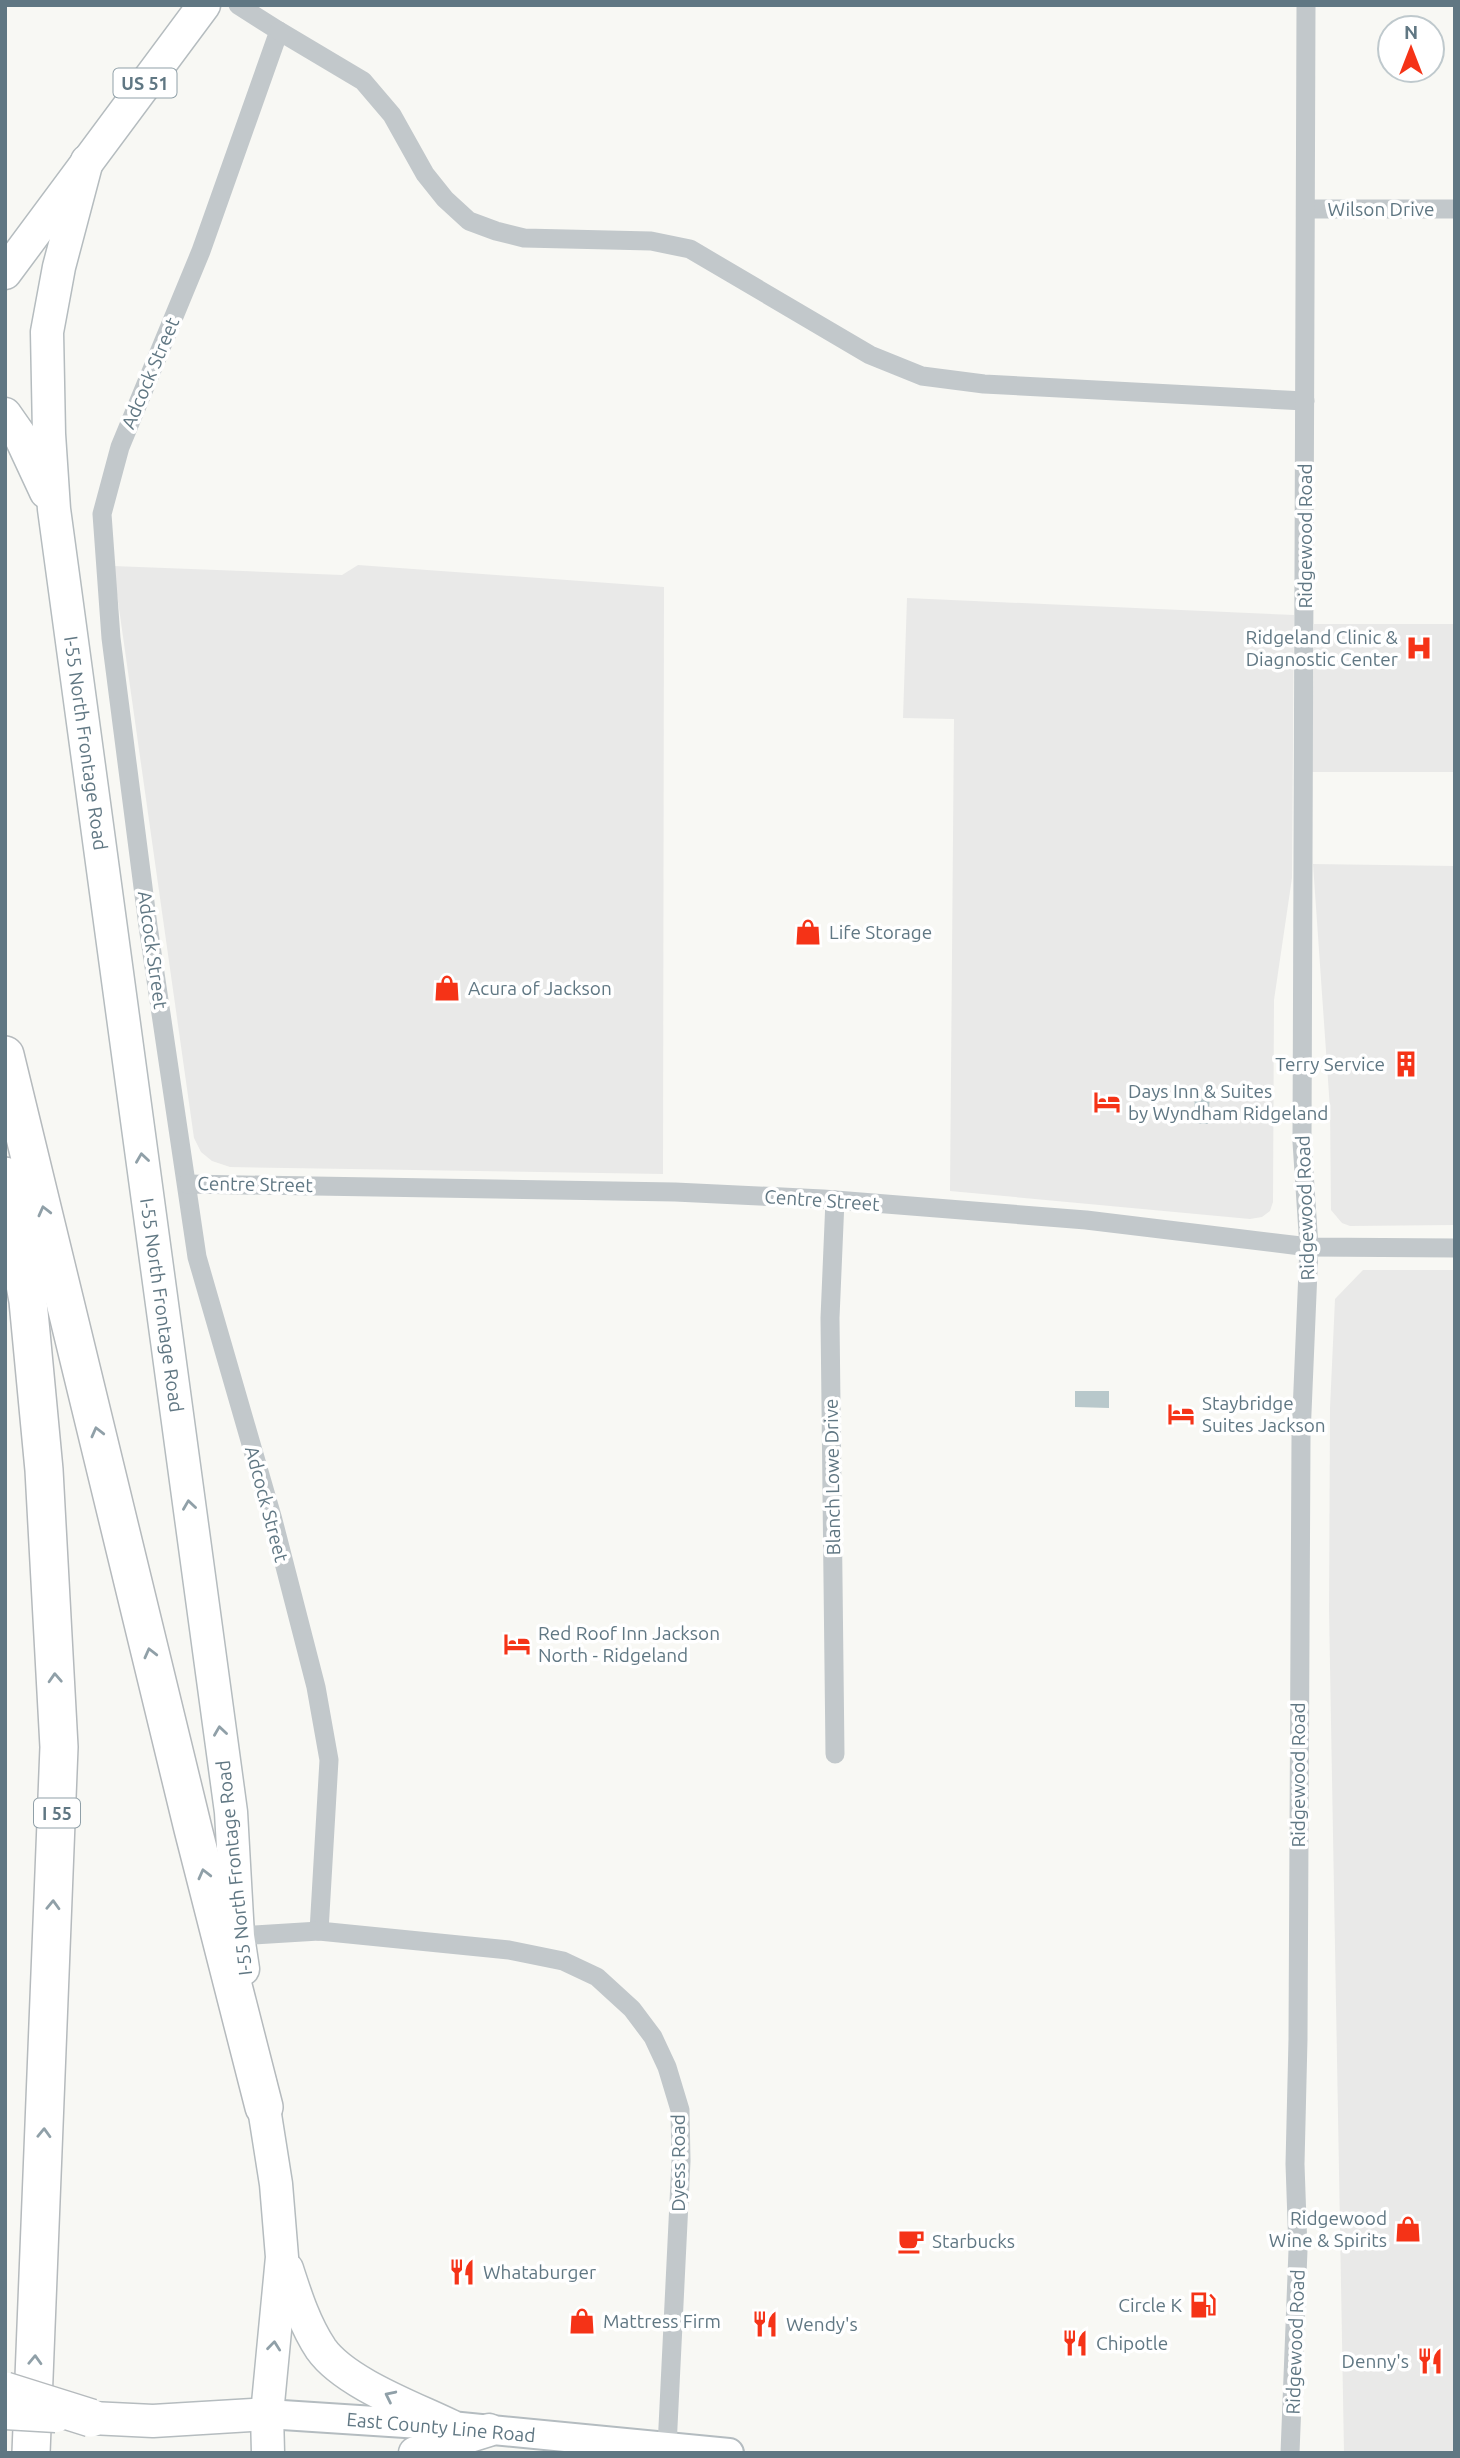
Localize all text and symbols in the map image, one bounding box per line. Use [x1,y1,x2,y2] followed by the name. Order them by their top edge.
[1376,14,1446,84] north arrow
[1404,21,1418,43] text: N
[114,68,176,98] road number: US 51
[1327,198,1435,220] street label: Wilson Drive
[117,313,184,432] street label: Adcock Street
[1294,463,1316,609] street label: Ridgewood Road
[1246,626,1399,670] place label: Ridgeland Clinic & Diagnostic Center
[1404,633,1434,663] hospital icon: Ridgeland Clinic & Diagnostic Center
[60,634,112,852] street label: I-55 North Frontage Road
[134,889,172,1011] street label: Adcock Street
[793,917,823,947] shop icon: Life Storage
[829,921,932,943] place label: Life Storage
[432,973,462,1003] shop icon: Acura of Jackson
[468,977,612,999] place label: Acura of Jackson
[1391,1049,1421,1079] building icon: Terry Service
[1275,1053,1385,1075] place label: Terry Service
[1128,1080,1328,1124] place label: Days Inn & Suites by Wyndham Ridgeland
[1092,1087,1122,1117] hotel icon: Days Inn & Suites by Wyndham Ridgeland
[1291,1135,1319,1281] street label: Ridgewood Road
[135,1153,150,1164] one-way arrow
[197,1172,313,1196] street label: Centre Street
[764,1185,881,1215] street label: Centre Street
[136,1196,188,1414] street label: I-55 North Frontage Road
[38,1205,52,1217] one-way arrow
[1202,1392,1326,1436] place label: Staybridge Suites Jackson
[820,1398,844,1556] street label: Blanch Lowe Drive
[1166,1399,1196,1429] hotel icon: Staybridge Suites Jackson
[91,1426,105,1438] one-way arrow
[241,1444,293,1565] street label: Adcock Street
[182,1499,197,1511] one-way arrow
[538,1622,720,1666] place label: Red Roof Inn Jackson North - Ridgeland
[502,1629,532,1659] hotel icon: Red Roof Inn Jackson North - Ridgeland
[144,1648,159,1660] one-way arrow
[48,1672,63,1683] one-way arrow
[1287,1702,1309,1848] street label: Ridgewood Road
[212,1725,227,1737] one-way arrow
[212,1759,256,1977] street label: I-55 North Frontage Road
[34,1798,80,1828] road number: I 55
[198,1869,213,1881] one-way arrow
[45,1900,61,1910] one-way arrow
[667,2114,689,2212] street label: Dyess Road
[36,2127,51,2138] one-way arrow
[1269,2207,1387,2251] place label: Ridgewood Wine & Spirits
[1393,2214,1423,2244] shop icon: Ridgewood Wine & Spirits
[896,2226,926,2256] cafe icon: Starbucks
[932,2230,1015,2252] place label: Starbucks
[447,2257,477,2287] restaurant icon: Whataburger
[483,2261,596,2283] place label: Whataburger
[1281,2269,1309,2415] street label: Ridgewood Road
[1188,2290,1218,2320] fuel station icon: Circle K
[1118,2294,1182,2316] place label: Circle K
[567,2306,597,2336] shop icon: Mattress Firm
[750,2309,780,2339] restaurant icon: Wendy's
[603,2310,721,2332] place label: Mattress Firm
[786,2313,858,2335] place label: Wendy's
[1060,2328,1090,2358] restaurant icon: Chipotle
[1096,2332,1168,2354] place label: Chipotle
[266,2340,281,2351] one-way arrow
[1415,2346,1445,2376] restaurant icon: Denny's
[1342,2350,1409,2372] place label: Denny's
[27,2354,42,2365] one-way arrow
[385,2391,397,2405] one-way arrow
[346,2408,536,2446] street label: East County Line Road

